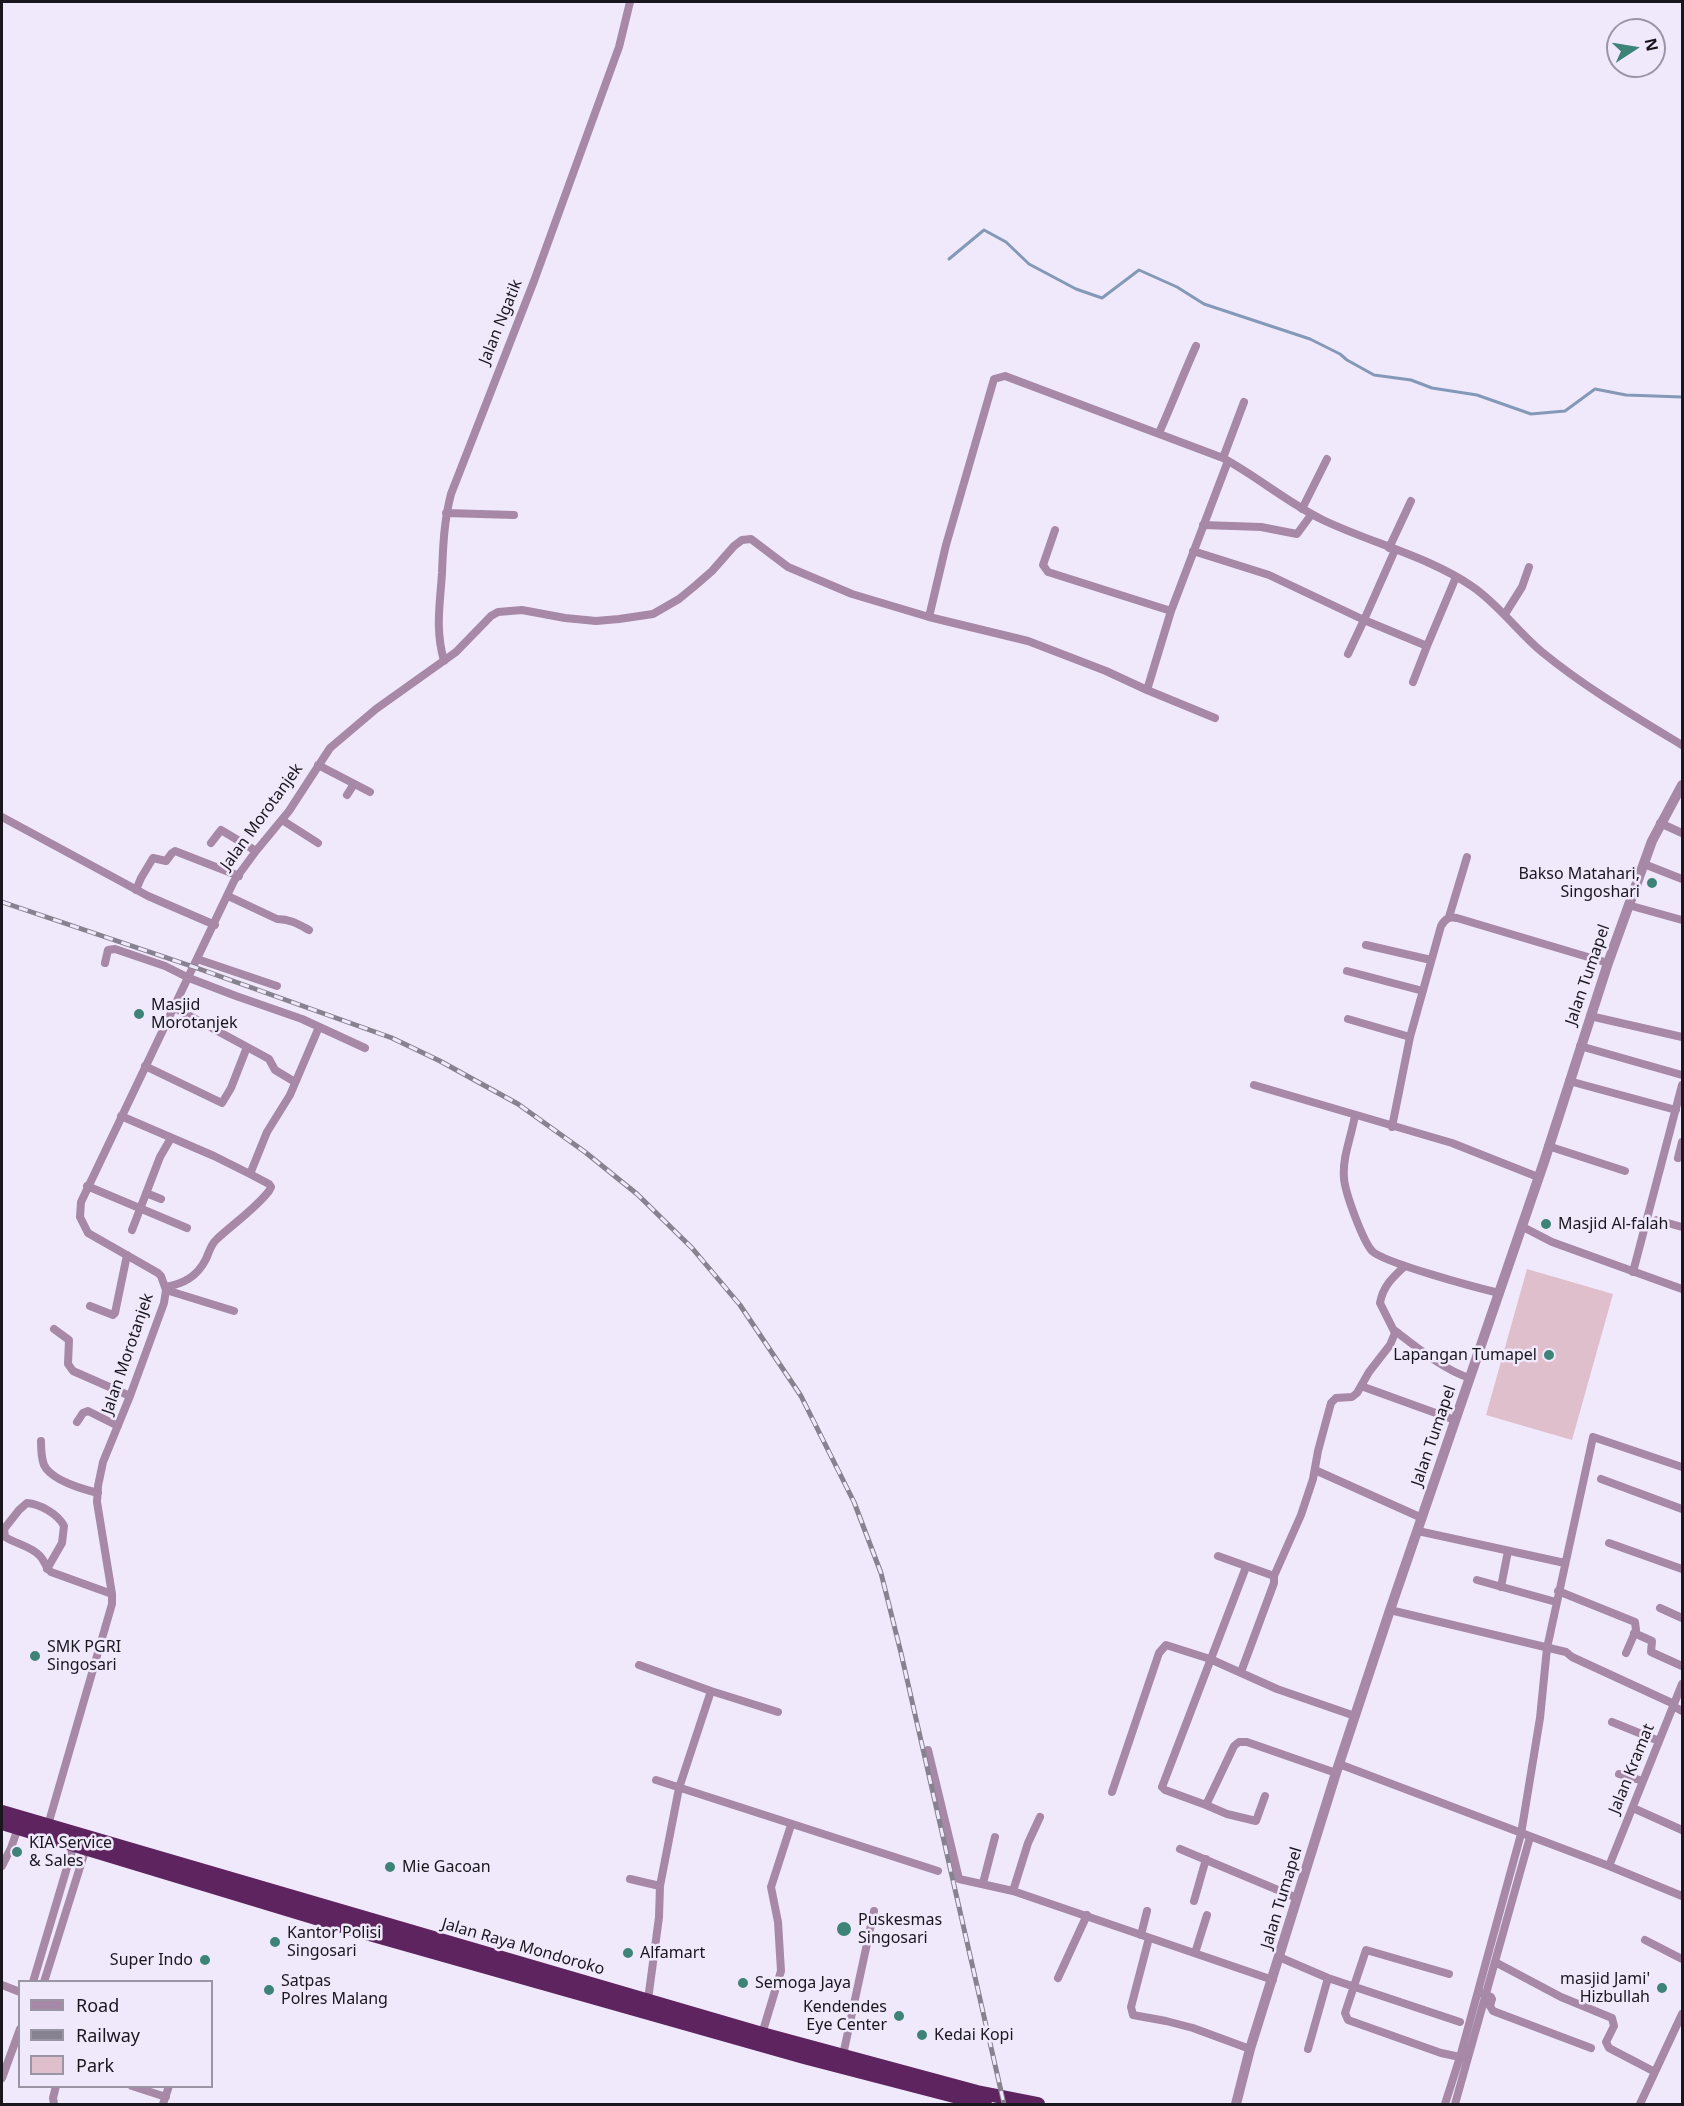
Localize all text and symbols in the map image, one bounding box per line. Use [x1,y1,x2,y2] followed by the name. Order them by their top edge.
[1606,18,1666,78] north arrow
[1640,36,1664,53] text: N
[475,277,527,367] street label: Jalan Ngatik
[217,760,307,874] street label: Jalan Morotanjek
[1518,864,1640,902] place label: Bakso Matahari, Singoshari
[1645,876,1659,890] marker: Bakso Matahari, Singoshari
[1562,922,1614,1028] street label: Jalan Tumapel
[151,995,237,1033] place label: Masjid Morotanjek
[132,1007,146,1021] marker: Masjid Morotanjek
[1558,1214,1668,1234] place label: Masjid Al-falah
[1539,1217,1553,1231] marker: Masjid Al-falah
[98,1291,158,1417] street label: Jalan Morotanjek
[1393,1345,1537,1365] place label: Lapangan Tumapel
[1542,1348,1556,1362] marker: Lapangan Tumapel
[1408,1383,1460,1489] street label: Jalan Tumapel
[47,1637,121,1675] place label: SMK PGRI Singosari
[28,1649,42,1663] marker: SMK PGRI Singosari
[1605,1721,1659,1817] street label: Jalan Kramat
[29,1833,112,1871] place label: KIA Service & Sales
[10,1845,24,1859] marker: KIA Service & Sales
[1257,1845,1307,1951] street label: Jalan Tumapel
[402,1857,491,1877] place label: Mie Gacoan
[383,1860,397,1874] marker: Mie Gacoan
[858,1910,942,1948] place label: Puskesmas Singosari
[439,1915,607,1979] street label: Jalan Raya Mondoroko
[835,1920,853,1938] marker: Puskesmas Singosari
[287,1923,381,1961] place label: Kantor Polisi Singosari
[268,1935,282,1949] marker: Kantor Polisi Singosari
[640,1943,705,1963] place label: Alfamart
[621,1946,635,1960] marker: Alfamart
[110,1950,193,1970] place label: Super Indo
[198,1953,212,1967] marker: Super Indo
[1560,1969,1650,2007] place label: masjid Jami' Hizbullah
[281,1971,388,2009] place label: Satpas Polres Malang
[755,1973,851,1993] place label: Semoga Jaya
[736,1976,750,1990] marker: Semoga Jaya
[18,1980,213,2088] legend
[1655,1981,1669,1995] marker: masjid Jami' Hizbullah
[262,1983,276,1997] marker: Satpas Polres Malang
[76,1993,119,2017] text: Road
[803,1997,887,2035] place label: Kendendes Eye Center
[892,2009,906,2023] marker: Kendendes Eye Center
[76,2023,140,2047] text: Railway
[934,2025,1014,2045] place label: Kedai Kopi
[915,2028,929,2042] marker: Kedai Kopi
[76,2053,114,2077] text: Park

